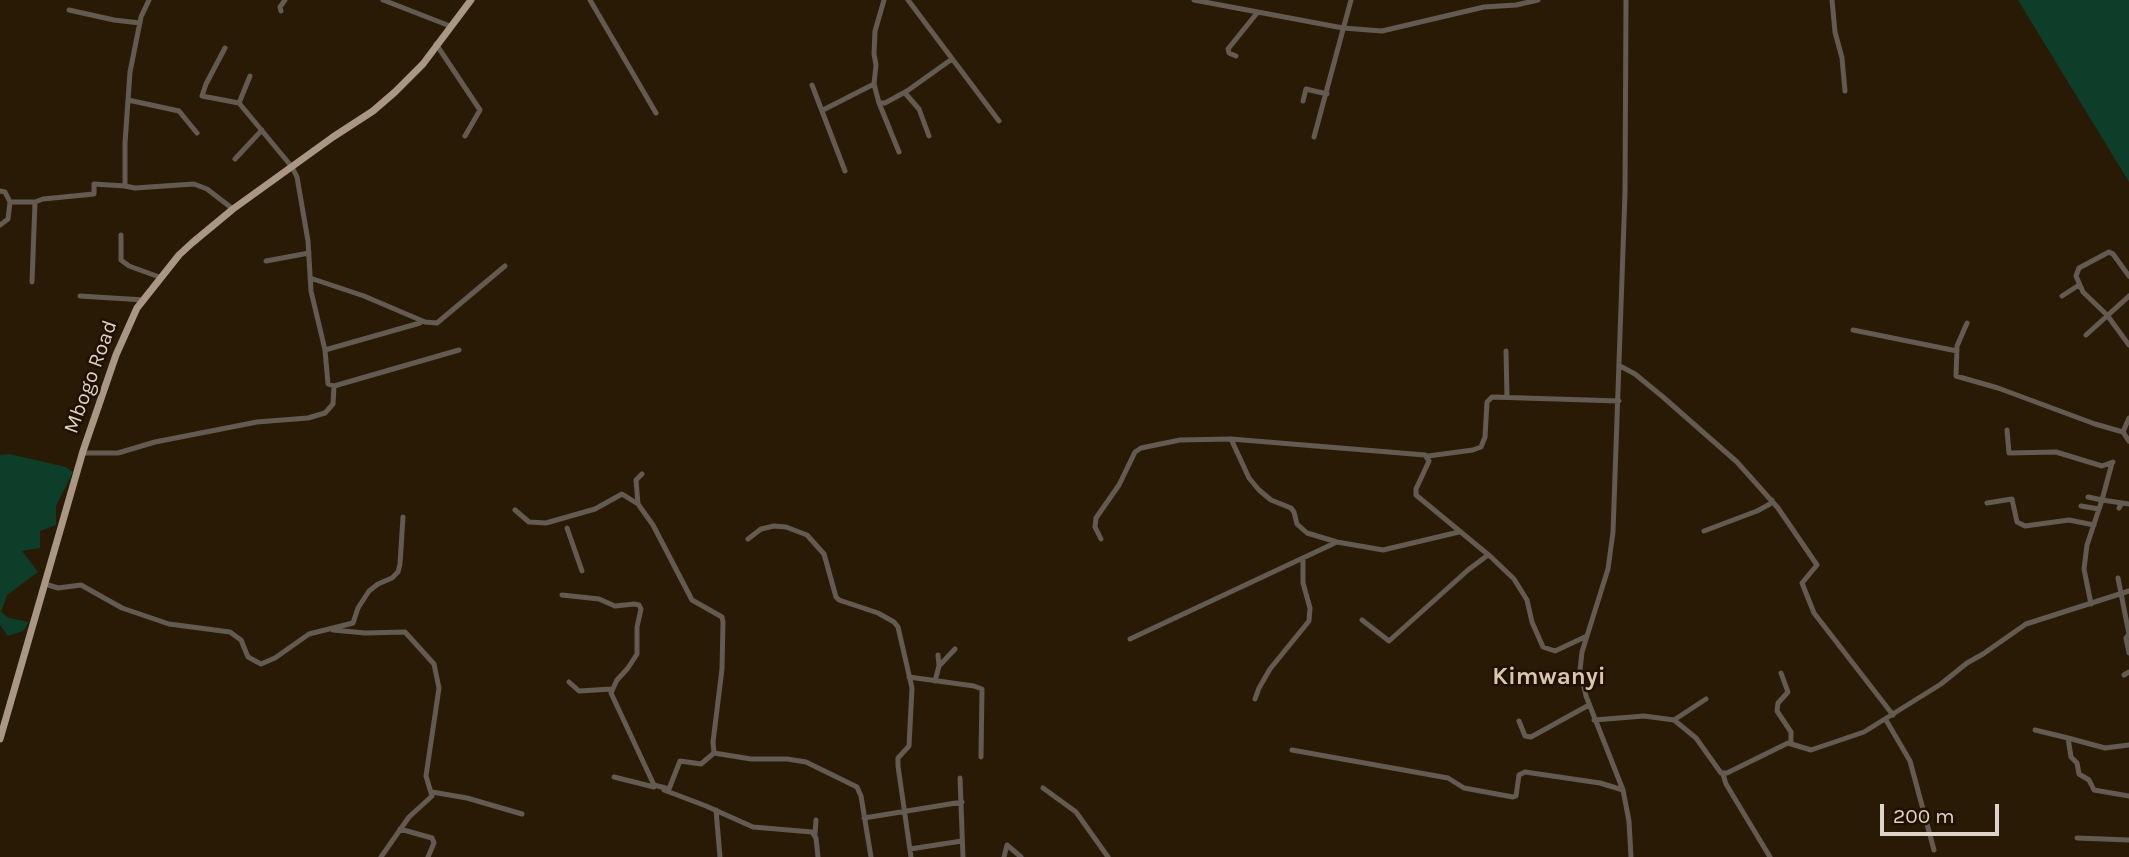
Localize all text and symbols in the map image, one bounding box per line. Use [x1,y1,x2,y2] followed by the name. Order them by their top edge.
[59,317,123,437] street label: Mbogo Road
[1492,663,1606,691] district label: Kimwanyi
[1884,790,2003,834] scale bar
[1893,804,1955,828] text: 200 m

